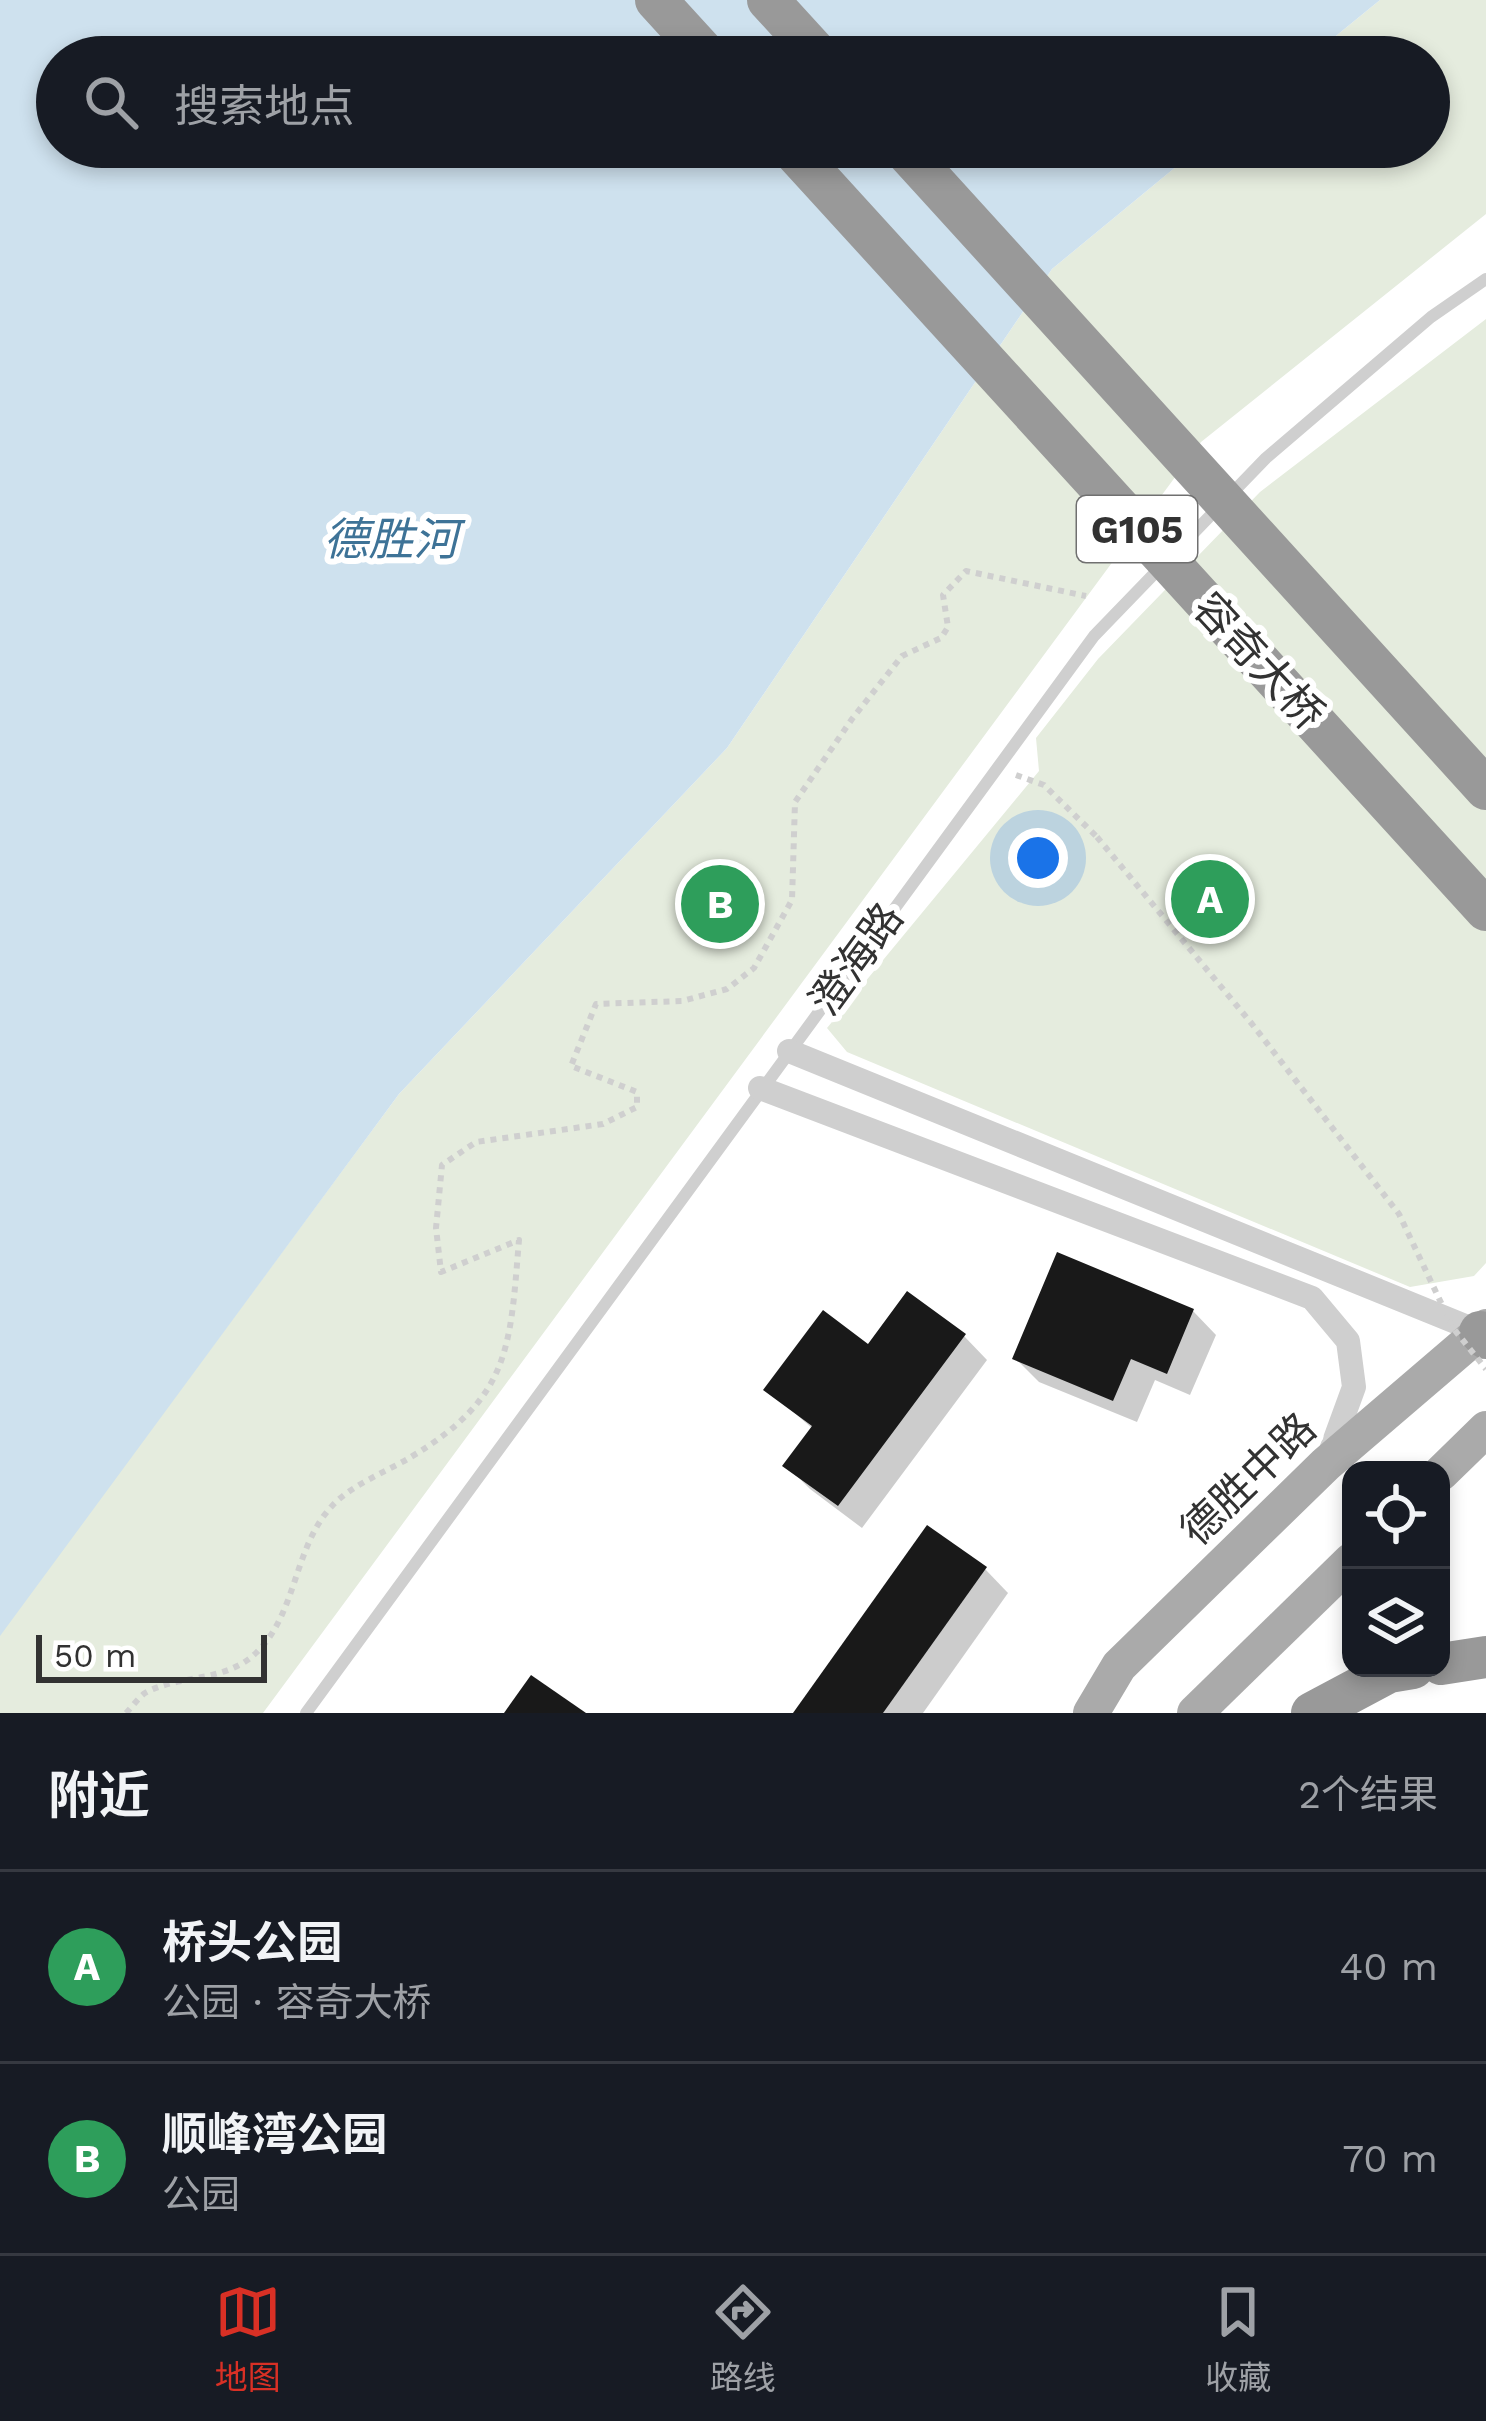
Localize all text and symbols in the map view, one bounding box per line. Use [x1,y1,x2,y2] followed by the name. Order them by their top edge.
[36,36,1450,168] search box
[78,69,144,135] icon: search
[174,80,354,133] text: 搜索地点
[1077,496,1197,562] road number: G105
[323,513,466,566] water label: 德胜河
[1184,583,1334,739] street label: 容奇大桥
[1008,828,1068,888] your location
[1171,854,1249,944] pin: A
[681,859,759,949] pin: B
[799,894,913,1024] street label: 澄海路
[1171,1403,1325,1555] street label: 德胜中路
[1342,1461,1450,1677] map controls
[1342,1461,1450,1569] button: locate
[1342,1569,1450,1677] button: layers
[36,1629,267,1682] scale bar
[54,1636,136,1675] text: 50 m
[48,1766,150,1825] text: 附近
[1298,1772,1438,1817] text: 2个结果
[162,1916,342,1969] text: 桥头公园
[74,1944,100,1989] text: A
[1339,1944,1438,1989] text: 40 m
[162,1980,431,2025] text: 公园 · 容奇大桥
[162,2108,387,2161] text: 顺峰湾公园
[74,2136,100,2181] text: B
[1342,2136,1438,2181] text: 70 m
[162,2172,240,2217] text: 公园
[215,2279,281,2399] tab: 地图
[710,2279,776,2399] tab: 路线
[1205,2279,1271,2399] tab: 收藏

